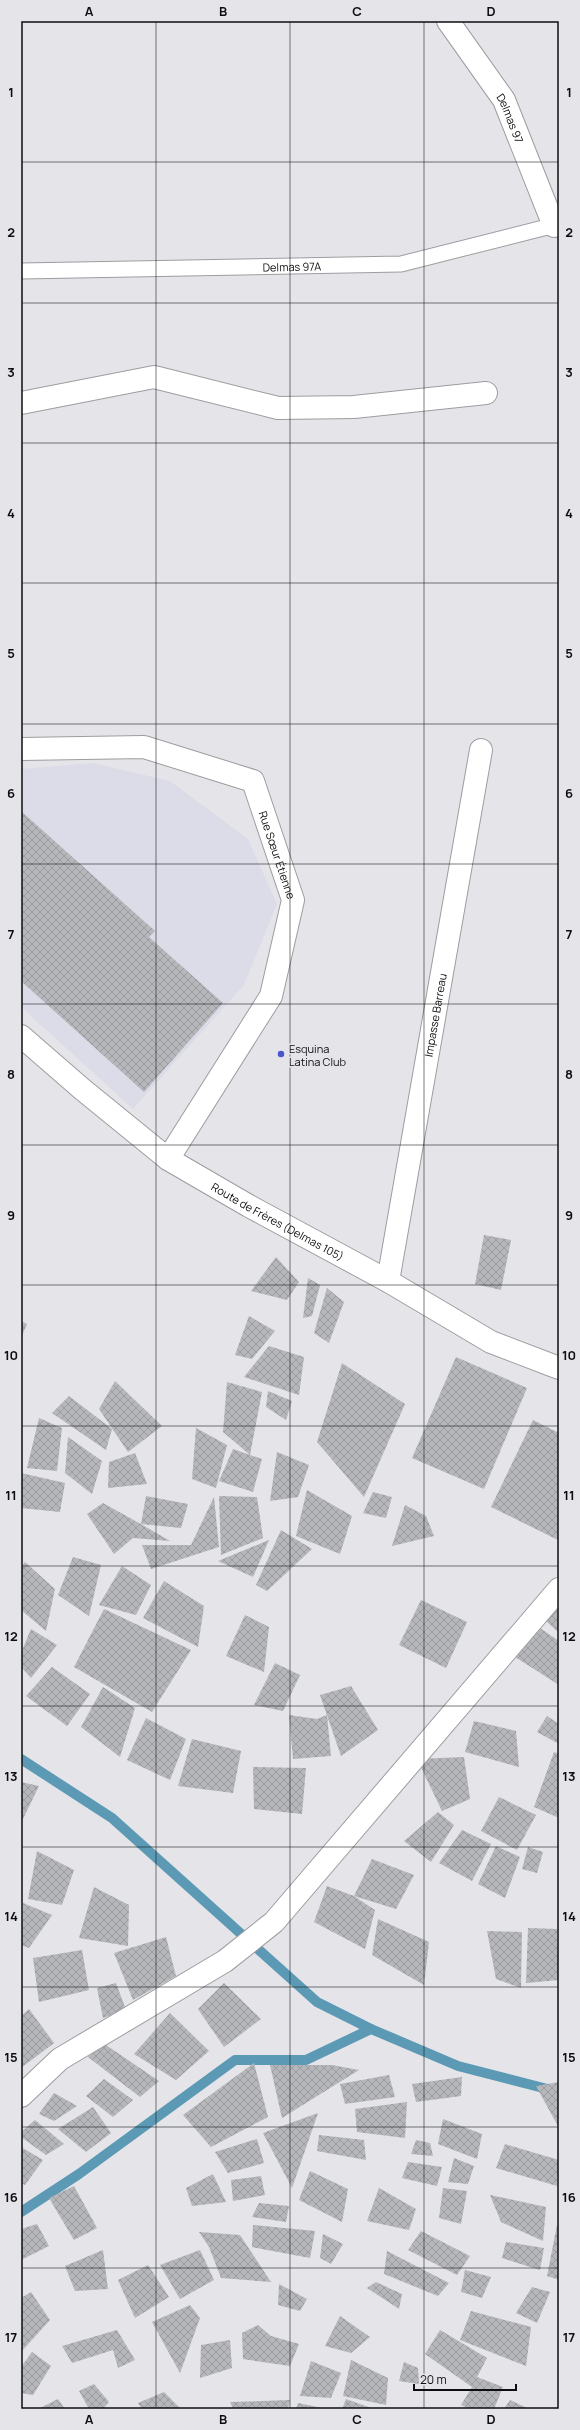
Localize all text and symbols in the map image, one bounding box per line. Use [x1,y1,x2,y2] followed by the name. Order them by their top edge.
[85,2,94,20] text: A
[219,2,227,20] text: B
[352,2,362,20] text: C
[486,2,496,20] text: D
[8,83,14,101] text: 1
[566,83,572,101] text: 1
[494,90,528,145] street label: Delmas 97
[7,223,15,241] text: 2
[565,223,573,241] text: 2
[263,258,321,274] street label: Delmas 97A
[7,363,15,381] text: 3
[565,363,573,381] text: 3
[7,504,15,522] text: 4
[565,504,573,522] text: 4
[7,644,15,662] text: 5
[565,644,573,662] text: 5
[7,784,15,802] text: 6
[565,784,573,802] text: 6
[256,809,300,901] street label: Rue Sœur Étienne
[8,925,15,943] text: 7
[566,925,573,943] text: 7
[420,972,449,1058] street label: Impasse Barreau
[289,1041,347,1069] place label: Esquina Latina Club
[276,1049,286,1059] marker: Esquina Latina Club
[7,1065,15,1083] text: 8
[565,1065,573,1083] text: 8
[209,1179,347,1263] street label: Route de Frères (Delmas 105)
[7,1206,15,1224] text: 9
[565,1206,573,1224] text: 9
[4,1346,18,1364] text: 10
[562,1346,576,1364] text: 10
[5,1486,17,1504] text: 11
[563,1486,575,1504] text: 11
[4,1627,18,1645] text: 12
[562,1627,576,1645] text: 12
[4,1767,18,1785] text: 13
[562,1767,576,1785] text: 13
[4,1907,18,1925] text: 14
[562,1907,576,1925] text: 14
[4,2048,18,2066] text: 15
[562,2048,576,2066] text: 15
[4,2188,18,2206] text: 16
[562,2188,576,2206] text: 16
[5,2328,17,2346] text: 17
[563,2328,575,2346] text: 17
[414,2366,516,2392] scale bar
[420,2371,447,2388] text: 20 m
[85,2410,94,2428] text: A
[219,2410,227,2428] text: B
[352,2410,362,2428] text: C
[486,2410,496,2428] text: D

